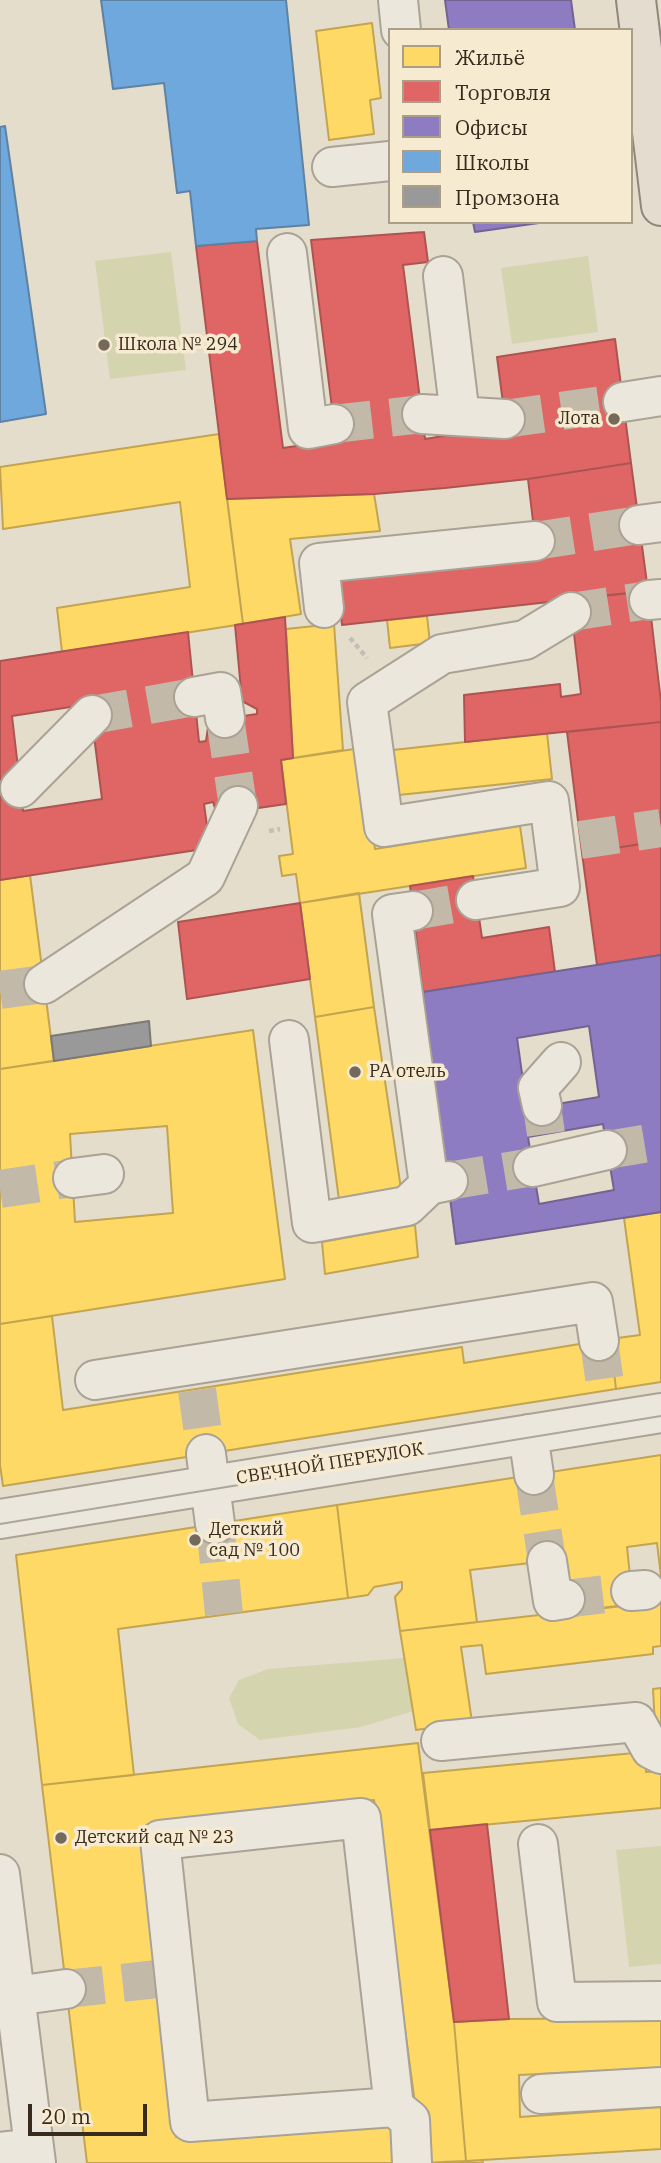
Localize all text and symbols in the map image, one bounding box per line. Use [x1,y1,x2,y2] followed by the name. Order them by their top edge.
[388,28,633,224] legend
[455,43,525,71] text: Жильё
[455,78,551,106] text: Торговля
[455,113,528,141] text: Офисы
[455,148,530,176] text: Школы
[455,183,560,211] text: Промзона
[118,334,238,356] place label: Школа № 294
[96,337,112,353] marker: Школа № 294
[558,408,600,430] place label: Лота
[606,411,622,427] marker: Лота
[369,1061,446,1083] place label: РА отель
[347,1064,363,1080] marker: РА отель
[235,1439,425,1489] street label: СВЕЧНОЙ ПЕРЕУЛОК
[209,1519,300,1562] place label: Детский сад № 100
[187,1532,203,1548] marker: Детский сад № 100
[75,1827,234,1849] place label: Детский сад № 23
[53,1830,69,1846] marker: Детский сад № 23
[32,2090,150,2134] scale bar
[41,2102,91,2130] text: 20 m

